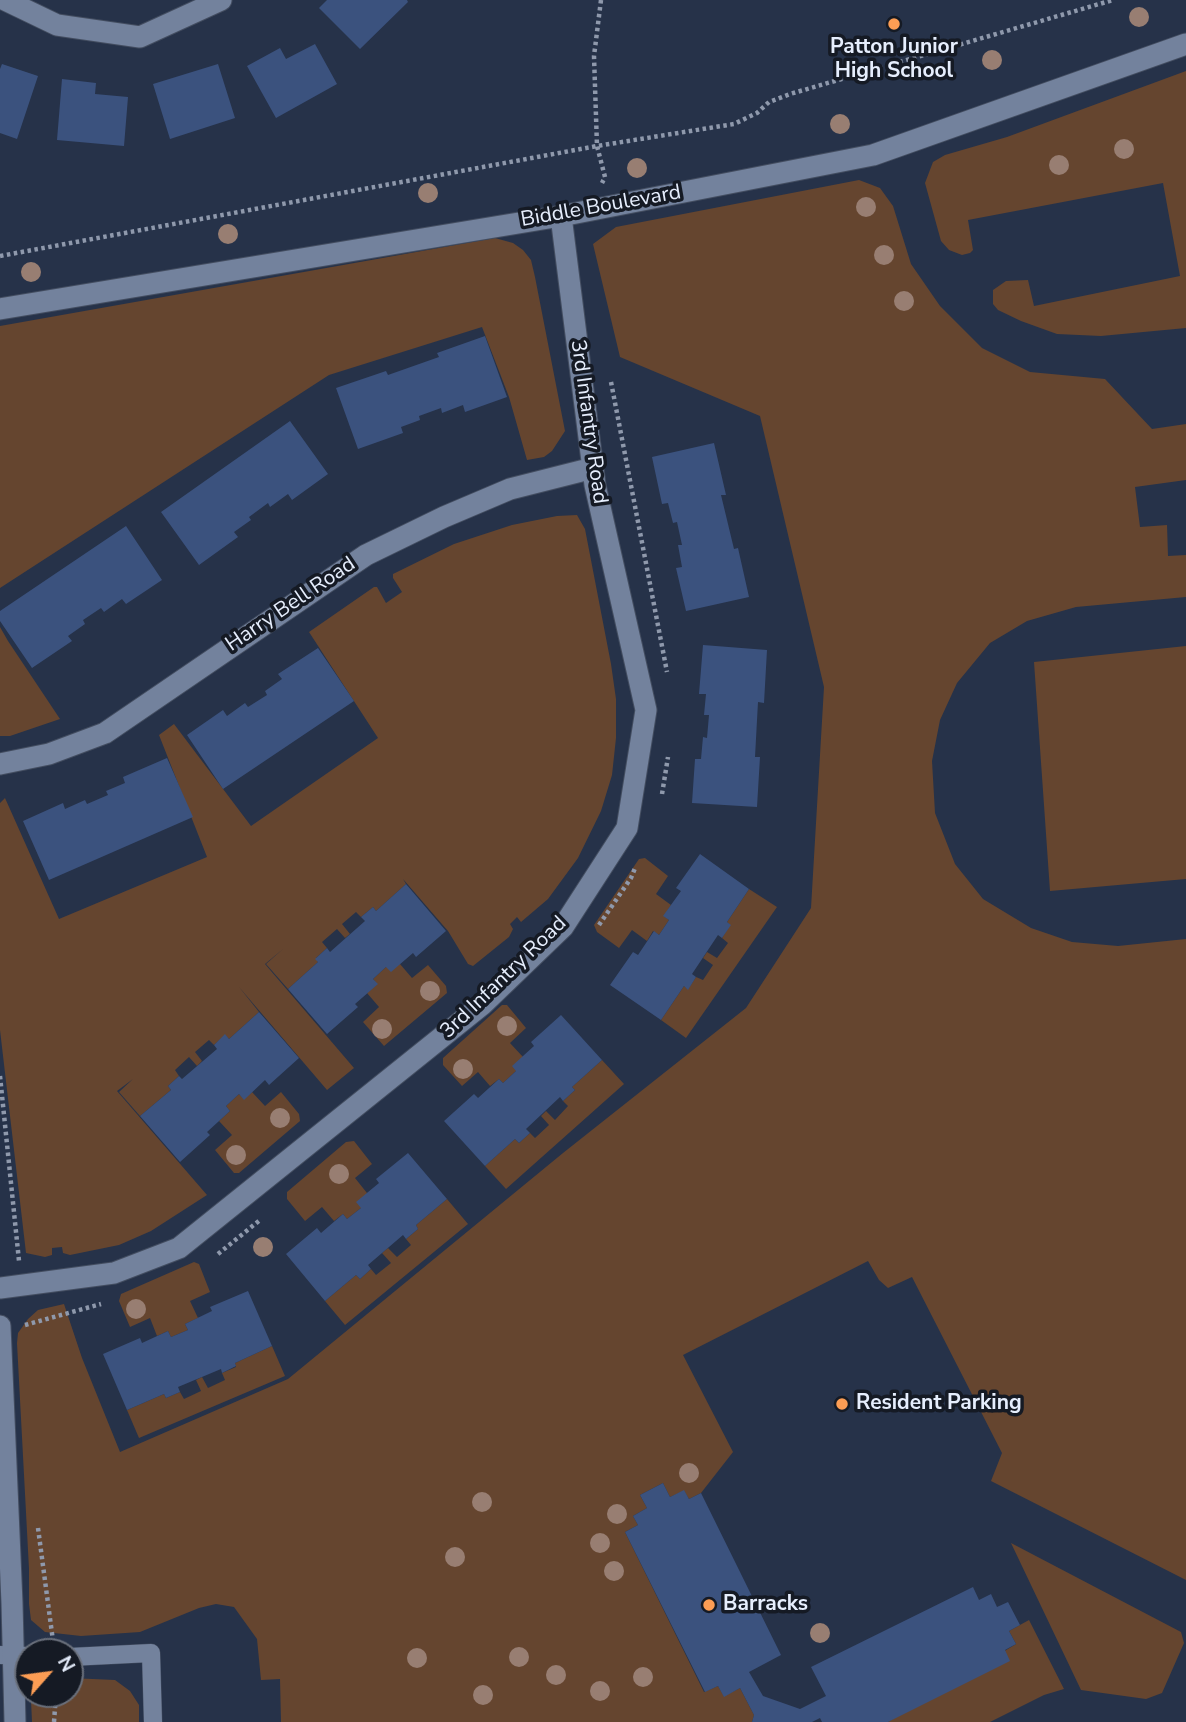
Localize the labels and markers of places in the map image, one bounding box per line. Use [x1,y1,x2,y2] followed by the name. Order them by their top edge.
[886,16,902,32] marker: Patton Junior High School
[830,35,958,85] place label: Patton Junior High School
[856,1391,1022,1417] place label: Resident Parking
[834,1396,850,1412] marker: Resident Parking
[723,1592,808,1618] place label: Barracks
[701,1597,717,1613] marker: Barracks

